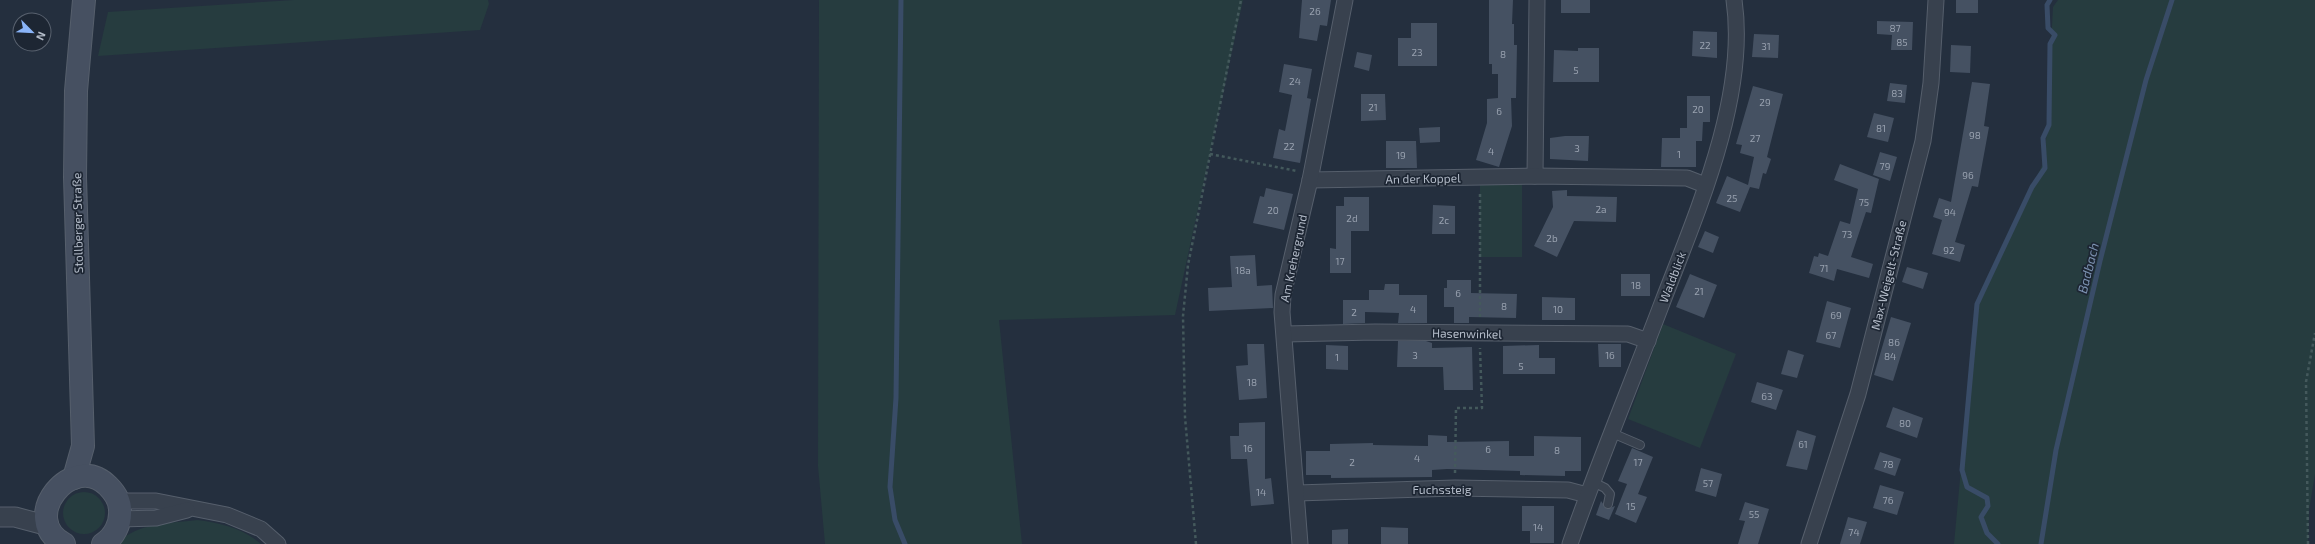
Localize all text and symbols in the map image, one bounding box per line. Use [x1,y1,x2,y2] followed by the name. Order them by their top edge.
[1309,5,1321,17] house number: 26
[12,12,52,52] north arrow
[1889,22,1901,34] house number: 87
[34,30,49,43] text: N
[1896,36,1908,48] house number: 85
[1699,39,1711,51] house number: 22
[1761,40,1771,52] house number: 31
[1411,46,1423,58] house number: 23
[1500,48,1506,60] house number: 8
[1573,64,1579,76] house number: 5
[1289,75,1301,87] house number: 24
[1891,87,1903,99] house number: 83
[1759,96,1771,108] house number: 29
[1368,101,1378,113] house number: 21
[1692,103,1704,115] house number: 20
[1496,105,1502,117] house number: 6
[1876,122,1886,134] house number: 81
[1969,129,1981,141] house number: 98
[1750,132,1760,144] house number: 27
[1283,140,1295,152] house number: 22
[1574,142,1580,154] house number: 3
[1488,145,1494,157] house number: 4
[1677,148,1681,160] house number: 1
[1396,149,1406,161] house number: 19
[1880,160,1891,172] house number: 79
[1962,169,1974,181] house number: 96
[1385,170,1461,186] street label: An der Koppel
[69,173,85,273] street label: Stollberger Straße
[1727,192,1737,204] house number: 25
[1859,196,1869,208] house number: 75
[1595,203,1607,215] house number: 2a
[1267,204,1279,216] house number: 20
[1944,206,1956,218] house number: 94
[1346,212,1358,224] house number: 2d
[1277,213,1309,303] street label: Am Krehergrund
[1439,214,1449,226] house number: 2c
[1868,219,1908,331] street label: Max-Weigelt-Straße
[1842,228,1852,240] house number: 73
[1546,232,1558,244] house number: 2b
[2074,241,2102,295] water label: Badbach
[1943,244,1955,256] house number: 92
[1656,249,1688,305] street label: Waldblick
[1335,255,1345,267] house number: 17
[1819,262,1829,274] house number: 71
[1235,264,1251,276] house number: 18a
[1631,279,1641,291] house number: 18
[1694,285,1704,297] house number: 21
[1455,287,1461,299] house number: 6
[1501,300,1507,312] house number: 8
[1410,303,1416,315] house number: 4
[1553,303,1563,315] house number: 10
[1351,306,1357,318] house number: 2
[1830,309,1842,321] house number: 69
[1432,325,1502,341] street label: Hasenwinkel
[1826,329,1836,341] house number: 67
[1888,336,1900,348] house number: 86
[1412,349,1418,361] house number: 3
[1605,349,1615,361] house number: 16
[1884,350,1896,362] house number: 84
[1335,351,1339,363] house number: 1
[1518,360,1524,372] house number: 5
[1247,376,1257,388] house number: 18
[1761,390,1773,402] house number: 63
[1899,417,1911,429] house number: 80
[1798,438,1808,450] house number: 61
[1243,442,1253,454] house number: 16
[1485,443,1491,455] house number: 6
[1554,444,1560,456] house number: 8
[1414,452,1420,464] house number: 4
[1349,456,1355,468] house number: 2
[1633,456,1643,468] house number: 17
[1882,458,1894,470] house number: 78
[1703,477,1713,489] house number: 57
[1413,482,1472,496] street label: Fuchssteig
[1256,486,1266,498] house number: 14
[1883,494,1894,506] house number: 76
[1626,500,1636,512] house number: 15
[1749,508,1759,520] house number: 55
[1533,521,1543,533] house number: 14
[1848,526,1860,538] house number: 74

